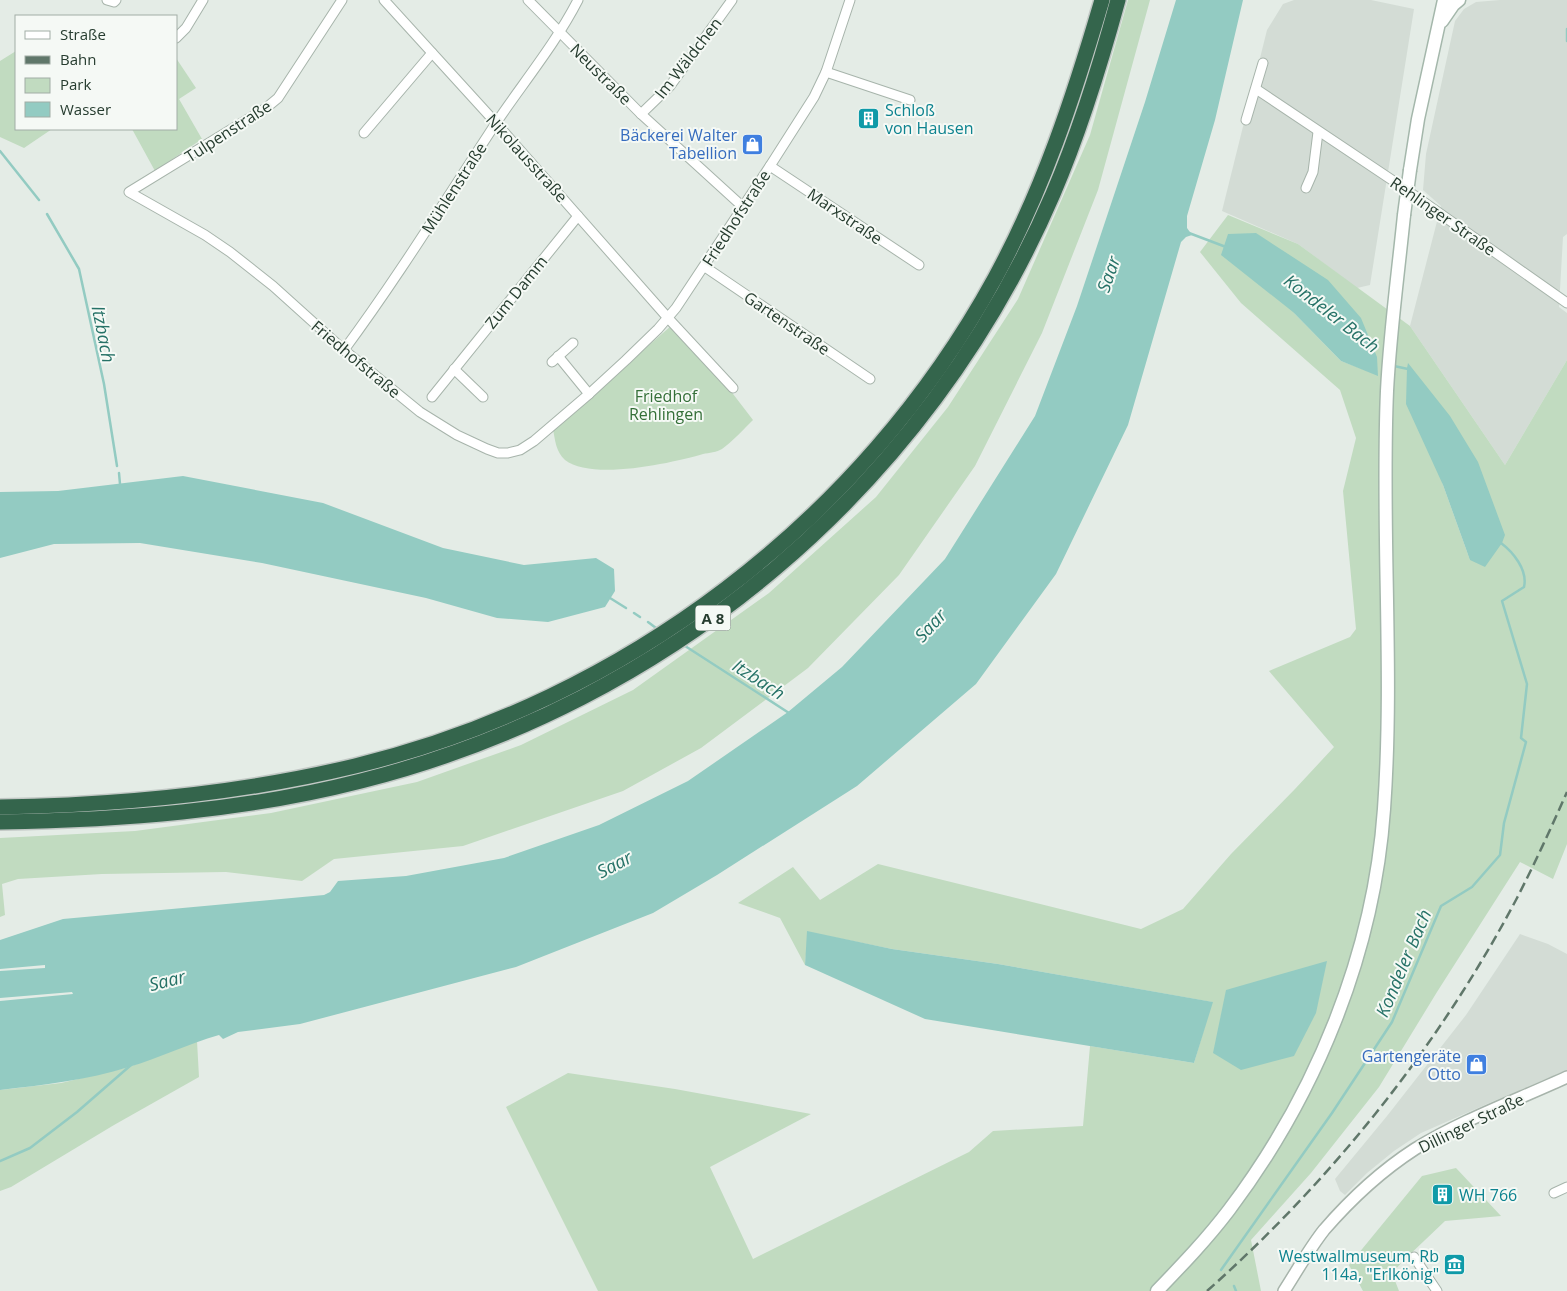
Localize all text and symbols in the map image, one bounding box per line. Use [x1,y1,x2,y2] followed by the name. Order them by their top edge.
[649,13,727,103] street label: Im Wäldchen
[15,15,178,130] legend
[60,24,106,44] text: Straße
[565,38,637,110] street label: Neustraße
[60,49,96,69] text: Bahn
[60,74,91,94] text: Park
[181,95,275,167] street label: Tulpenstraße
[60,99,111,119] text: Wasser
[885,99,974,139] place label: Schloß von Hausen
[857,107,881,131] building icon: Schloß von Hausen
[481,109,573,207] street label: Nikolausstraße
[620,124,737,164] place label: Bäckerei Walter Tabellion
[741,132,765,156] shop icon: Bäckerei Walter Tabellion
[416,138,492,238] street label: Mühlenstraße
[697,166,775,270] street label: Friedhofstraße
[1386,171,1500,261] street label: Rehlinger Straße
[803,183,887,249] street label: Marxstraße
[480,251,552,333] street label: Zum Damm
[1091,252,1126,295] water label: Saar
[1279,268,1385,358] water label: Kondeler Bach
[740,286,834,360] street label: Gartenstraße
[87,303,121,365] water label: Itzbach
[307,315,405,403] street label: Friedhofstraße
[629,385,703,425] park label: Friedhof Rehlingen
[909,603,952,647] water label: Saar
[696,606,730,630] road number: A 8
[728,653,790,705] water label: Itzbach
[592,844,637,883] water label: Saar
[1370,905,1436,1021] water label: Kondeler Bach
[146,964,188,996] water label: Saar
[1362,1045,1461,1085] place label: Gartengeräte Otto
[1465,1053,1489,1077] shop icon: Gartengeräte Otto
[1415,1088,1527,1158] street label: Dillinger Straße
[1431,1183,1455,1207] building icon: WH 766
[1459,1184,1517,1206] place label: WH 766
[1279,1245,1439,1285] place label: Westwallmuseum, Rb 114a, "Erlkönig"
[1443,1253,1467,1277] museum icon: Westwallmuseum, Rb 114a, "Erlkönig"

